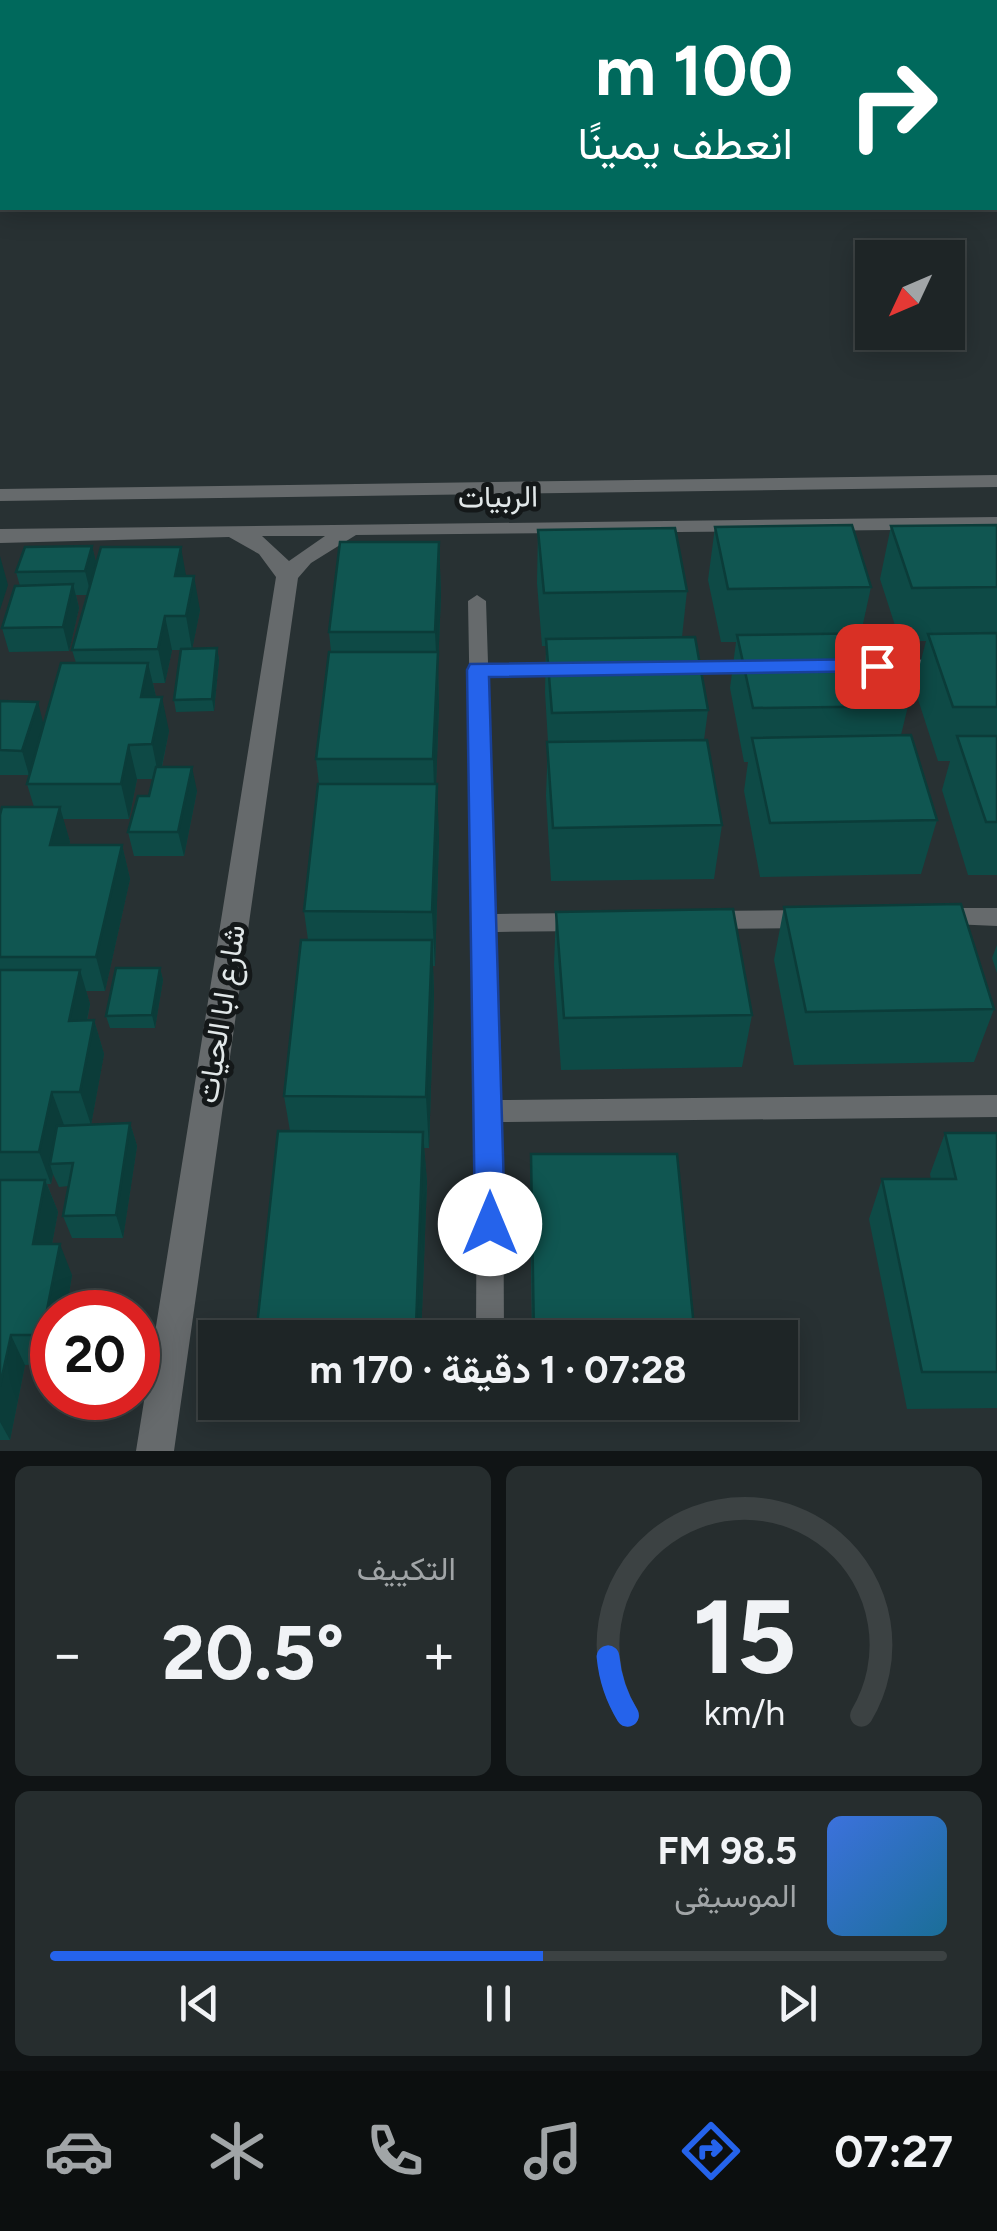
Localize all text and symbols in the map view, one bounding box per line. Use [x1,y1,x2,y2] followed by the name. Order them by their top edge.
[595,28,793,113] text: 100 m
[828,40,958,170] icon: right
[578,116,793,170] text: انعطف يمينًا
[855,240,965,350] north arrow
[855,240,965,350] map controls
[458,477,538,516] street label: الربيات
[835,624,920,709] pin
[850,639,905,694] icon: arrive
[188,922,255,1106] street label: شارع ابا الحيات
[438,1172,542,1276] position arrow
[30,1290,160,1420] speed limit sign: 20
[309,1347,687,1393] text: 07:28 · 1 دقيقة · 170 m
[357,1550,456,1588] text: التكييف
[692,1574,796,1699] text: 15
[162,1608,344,1698] text: 20.5°
[50,1621,84,1687] text: −
[422,1621,456,1687] text: +
[703,1691,785,1734] text: km/h
[658,1828,797,1874] text: 98.5 FM
[674,1877,797,1915] text: الموسيقى
[172,1976,227,2031] icon: previous
[471,1976,526,2031] icon: pause
[770,1976,825,2031] icon: next
[44,2116,114,2186] icon: car
[202,2116,272,2186] icon: climate
[360,2116,430,2186] icon: phone
[518,2116,588,2186] icon: music
[676,2116,746,2186] icon: directions
[834,2124,953,2178] text: 07:27

